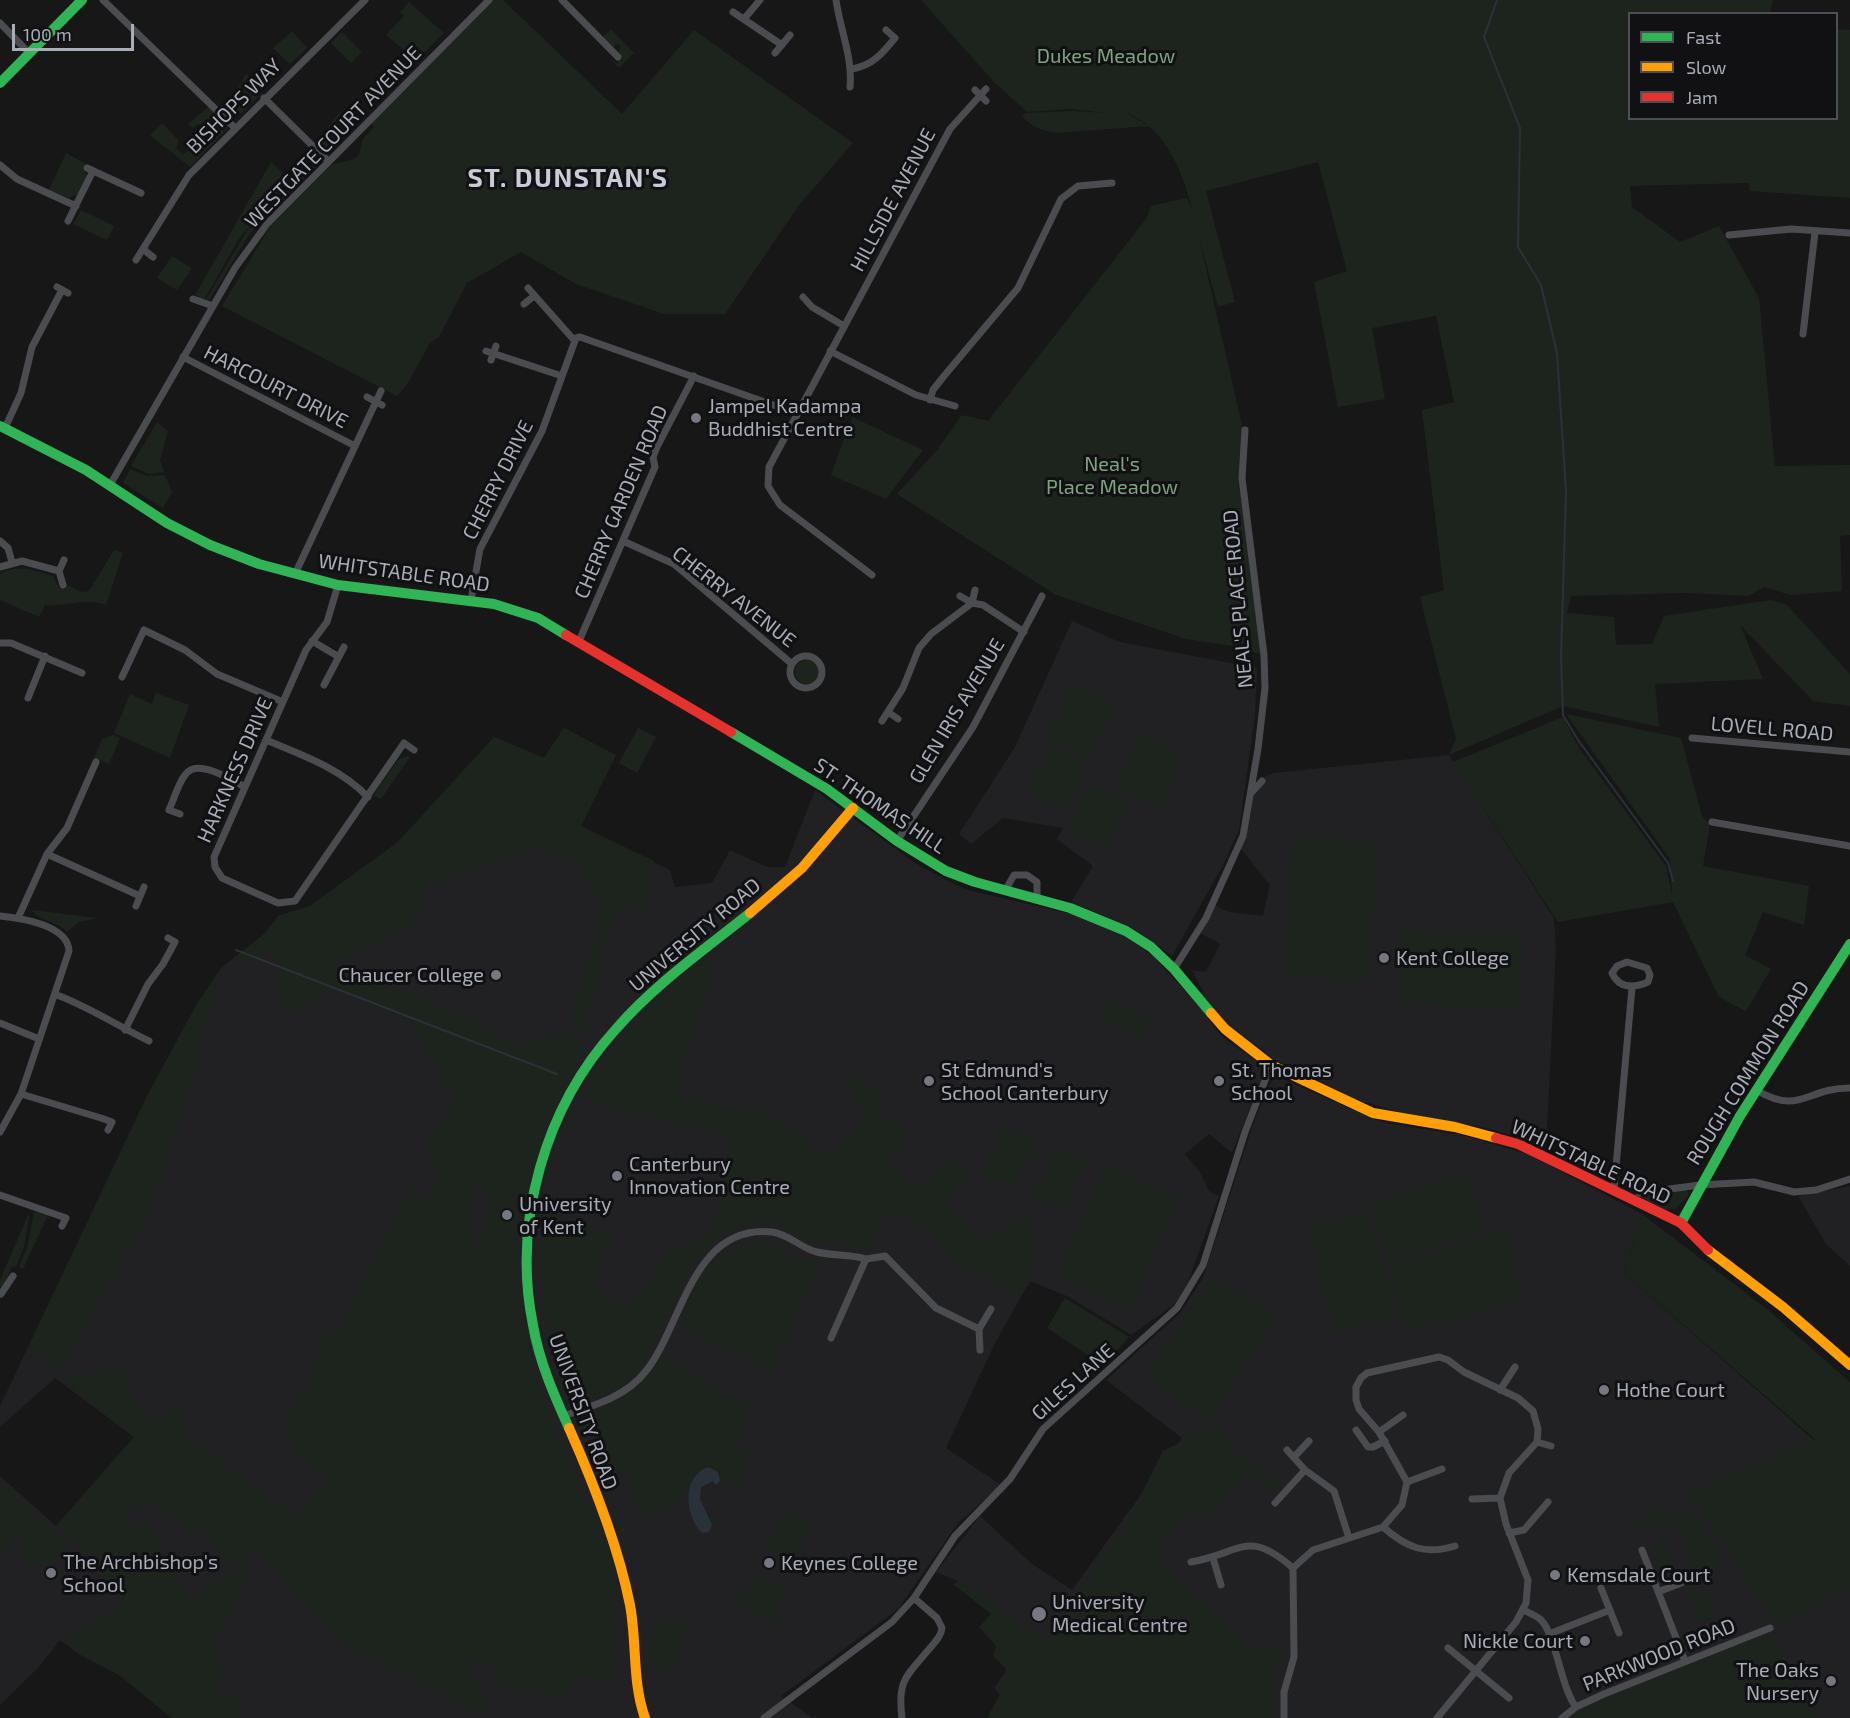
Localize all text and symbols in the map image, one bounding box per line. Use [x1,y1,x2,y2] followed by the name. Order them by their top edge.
[15,12,136,50] scale bar
[1628,12,1838,120] legend
[23,23,72,45] text: 100 m
[1686,26,1721,48] text: Fast
[240,41,426,233] street label: WESTGATE COURT AVENUE
[1037,44,1175,68] park label: Dukes Meadow
[182,54,286,158] street label: BISHOPS WAY
[1686,56,1726,78] text: Slow
[1686,86,1718,108] text: Jam
[845,124,941,276] street label: HILLSIDE AVENUE
[467,162,669,194] district label: ST. DUNSTAN'S
[200,340,352,434] street label: HARCOURT DRIVE
[708,394,861,441] place label: Jampel Kadampa Buddhist Centre
[569,402,673,602] street label: CHERRY GARDEN ROAD
[689,411,703,425] marker: Jampel Kadampa Buddhist Centre
[458,416,538,544] street label: CHERRY DRIVE
[1046,452,1178,499] park label: Neal's Place Meadow
[1218,509,1258,689] street label: NEAL'S PLACE ROAD
[667,541,801,653] street label: CHERRY AVENUE
[317,549,491,597] street label: WHITSTABLE ROAD
[904,634,1010,788] street label: GLEN IRIS AVENUE
[192,694,278,846] street label: HARKNESS DRIVE
[1710,712,1834,746] street label: LOVELL ROAD
[809,753,951,859] street label: ST. THOMAS HILL
[625,873,765,997] street label: UNIVERSITY ROAD
[1396,946,1509,970] place label: Kent College
[1377,951,1391,965] marker: Kent College
[339,963,484,987] place label: Chaucer College
[489,968,503,982] marker: Chaucer College
[1682,977,1814,1169] street label: ROUGH COMMON ROAD
[941,1058,1109,1105] place label: St Edmund's School Canterbury
[1231,1058,1332,1105] place label: St. Thomas School
[922,1074,936,1088] marker: St Edmund's School Canterbury
[1212,1074,1226,1088] marker: St. Thomas School
[1508,1115,1674,1209] street label: WHITSTABLE ROAD
[629,1152,790,1199] place label: Canterbury Innovation Centre
[610,1169,624,1183] marker: Canterbury Innovation Centre
[519,1192,611,1239] place label: University of Kent
[500,1208,514,1222] marker: University of Kent
[544,1331,622,1493] street label: UNIVERSITY ROAD
[1027,1339,1119,1425] street label: GILES LANE
[1616,1378,1725,1402] place label: Hothe Court
[1597,1383,1611,1397] marker: Hothe Court
[63,1550,218,1597] place label: The Archbishop's School
[781,1551,918,1575] place label: Keynes College
[762,1556,776,1570] marker: Keynes College
[1567,1563,1710,1587] place label: Kemsdale Court
[44,1566,58,1580] marker: The Archbishop's School
[1548,1568,1562,1582] marker: Kemsdale Court
[1052,1590,1188,1637] place label: University Medical Centre
[1030,1605,1048,1623] marker: University Medical Centre
[1579,1613,1739,1697] street label: PARKWOOD ROAD
[1463,1629,1573,1653] place label: Nickle Court
[1578,1634,1592,1648] marker: Nickle Court
[1736,1658,1819,1705] place label: The Oaks Nursery
[1824,1674,1838,1688] marker: The Oaks Nursery

